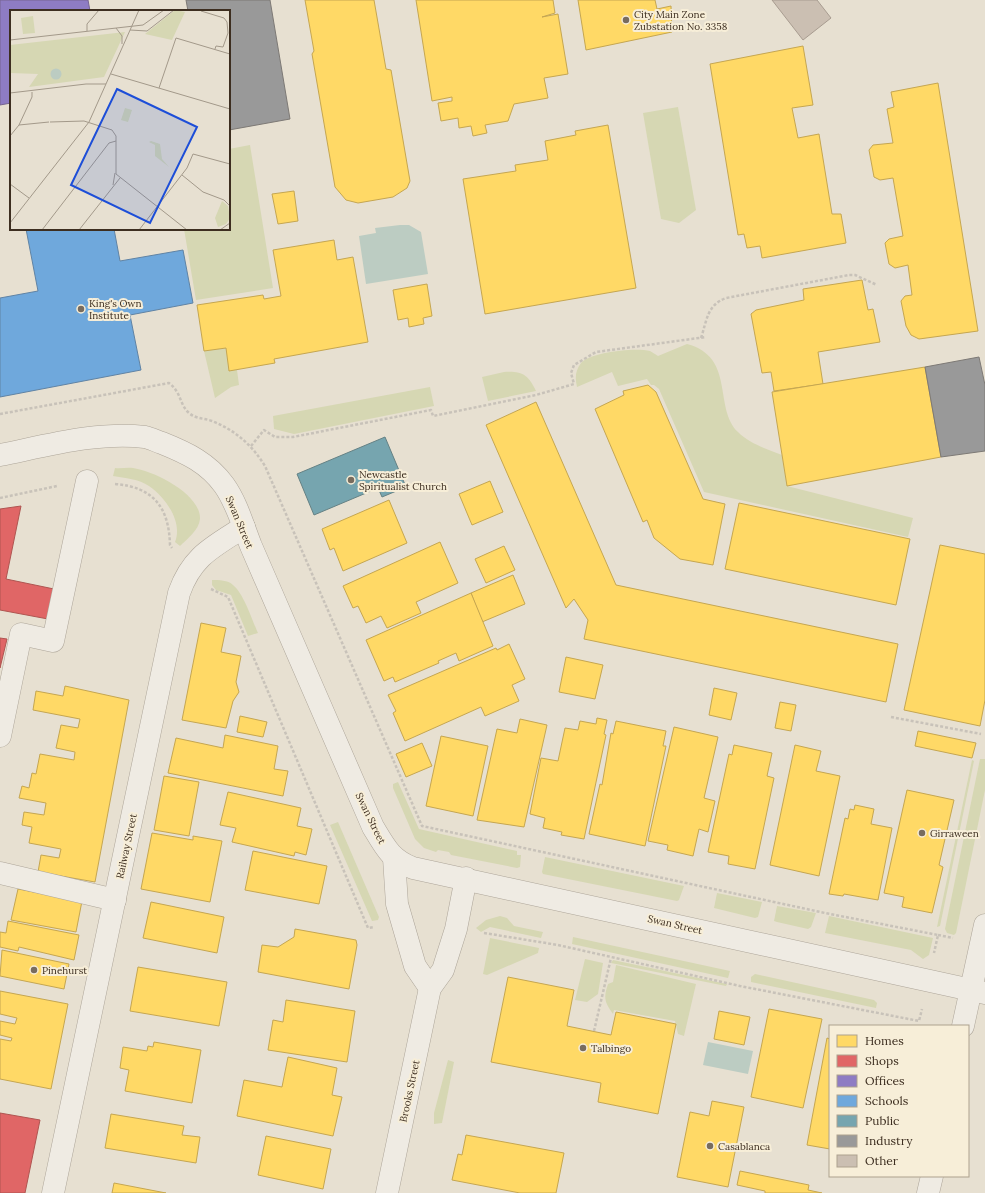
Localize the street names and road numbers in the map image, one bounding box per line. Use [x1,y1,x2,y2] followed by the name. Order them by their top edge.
[223,494,256,551] street label: Swan Street
[352,790,389,846] street label: Swan Street
[113,812,140,880] street label: Railway Street
[646,912,704,937] street label: Swan Street
[397,1059,422,1123] street label: Brooks Street

